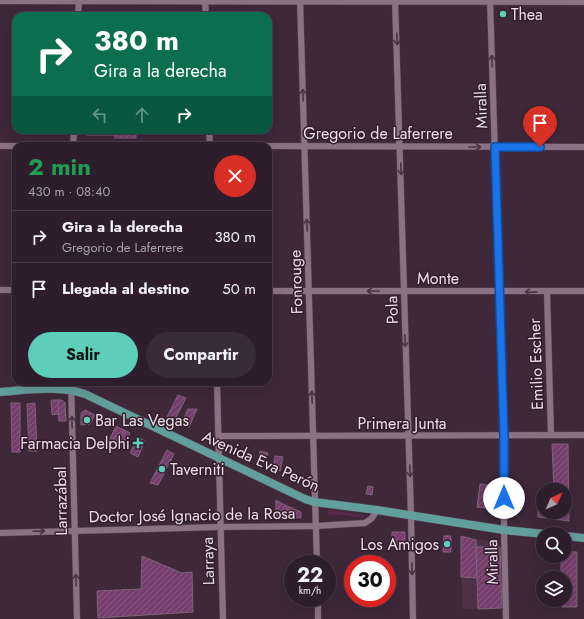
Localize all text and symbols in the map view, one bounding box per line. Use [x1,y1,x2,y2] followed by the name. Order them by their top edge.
[511,3,543,26] place label: Thea
[498,9,508,19] marker: Thea
[94,20,179,61] text: 380 m
[28,28,80,80] icon: right
[393,32,400,45] one-way arrow
[488,55,496,68] one-way arrow
[94,58,227,84] text: Gira a la derecha
[469,83,493,129] street label: Miralla
[300,89,307,102] one-way arrow
[89,104,111,126] icon: left
[131,104,153,126] icon: ahead
[173,104,195,126] icon: right
[523,106,557,147] pin
[529,112,551,134] icon: arrive
[303,122,453,145] street label: Gregorio de Laferrere
[468,143,481,151] one-way arrow
[28,149,91,184] text: 2 min
[214,155,256,197] button: close
[397,162,405,175] one-way arrow
[28,182,110,201] text: 430 m · 08:40
[62,216,183,238] text: Gira a la derecha
[303,219,311,232] one-way arrow
[28,226,50,248] icon: right
[214,226,256,248] text: 380 m
[62,238,183,257] text: Gregorio de Laferrere
[283,249,309,315] street label: Fonrouge
[417,267,459,290] street label: Monte
[28,278,50,300] icon: arrive
[62,278,189,300] text: Llegada al destino
[222,278,256,300] text: 50 m
[367,287,380,295] one-way arrow
[525,288,538,296] one-way arrow
[380,295,404,325] street label: Pola
[523,317,549,410] street label: Emilio Escher
[28,332,138,378] button: Salir
[146,332,256,378] button: Compartir
[402,334,409,347] one-way arrow
[309,391,316,404] one-way arrow
[95,409,189,432] place label: Bar Las Vegas
[358,412,446,435] street label: Primera Junta
[82,415,92,425] marker: Bar Las Vegas
[69,416,76,429] one-way arrow
[199,425,323,497] street label: Avenida Eva Perón
[20,432,130,455] place label: Farmacia Delphi
[133,438,143,448] marker: Farmacia Delphi
[170,458,225,481] place label: Taverniti
[157,464,167,474] marker: Taverniti
[406,464,413,477] one-way arrow
[49,466,73,536] street label: Larrazábal
[483,477,525,519] position arrow
[536,483,572,519] north arrow
[536,483,572,607] map controls
[88,502,296,528] street label: Doctor José Ignacio de la Rosa
[536,527,572,563] button: search
[32,528,45,535] one-way arrow
[360,533,439,556] place label: Los Amigos
[196,536,220,586] street label: Larraya
[442,539,452,549] marker: Los Amigos
[480,539,504,585] street label: Miralla
[344,555,396,607] speed limit sign: 30
[297,561,323,590] text: 22
[408,562,416,575] one-way arrow
[536,571,572,607] button: layers
[73,574,80,587] one-way arrow
[299,583,321,598] text: km/h

